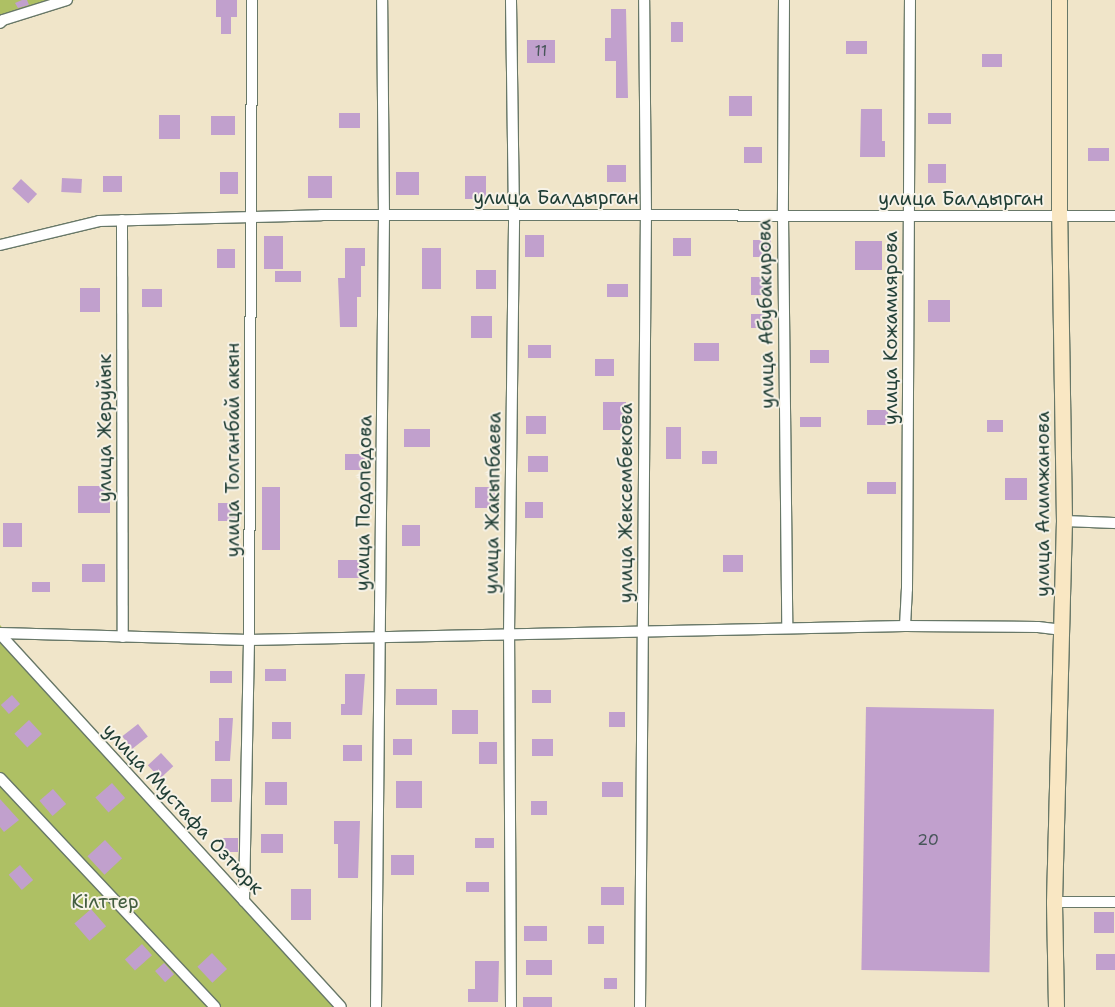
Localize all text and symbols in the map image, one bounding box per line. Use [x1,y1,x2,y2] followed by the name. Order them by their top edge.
[535,41,547,61] house number: 11
[473,187,639,209] street label: улица Балдырган
[878,188,1044,210] street label: улица Балдырган
[753,219,779,409] street label: улица Абубакирова
[880,231,902,425] street label: улица Кожамиярова
[222,343,244,557] street label: улица Толганбай акын
[94,354,116,502] street label: улица Жеруйык
[615,403,637,603] street label: улица Жексембекова
[480,411,506,595] street label: улица Жакыпбаева
[1032,411,1054,597] street label: улица Алимжанова
[351,415,377,591] street label: улица Подопедова
[98,719,268,899] street label: улица Мустафа Озтюрк
[917,830,939,850] house number: 20
[71,891,139,913] park label: Кілттер

